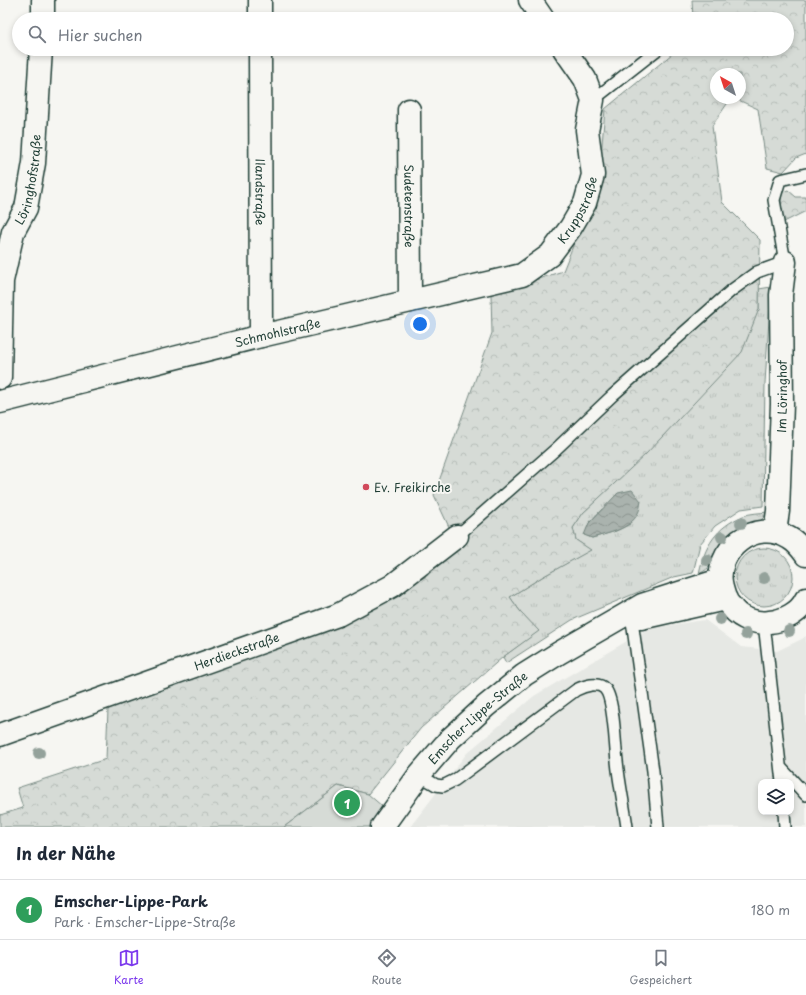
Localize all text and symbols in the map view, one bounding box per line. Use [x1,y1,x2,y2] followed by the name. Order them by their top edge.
[12,12,794,56] search box
[26,23,48,45] icon: search
[58,23,143,46] text: Hier suchen
[710,68,746,104] north arrow
[10,134,45,228] street label: Löringhofstraße
[251,159,270,225] street label: Ilandstraße
[400,164,419,248] street label: Sudetenstraße
[553,174,601,247] street label: Kruppstraße
[233,313,322,351] street label: Schmohlstraße
[410,314,430,334] your location
[772,358,791,433] street label: Im Löringhof
[374,478,451,496] place label: Ev. Freikirche
[361,482,371,492] marker: Ev. Freikirche
[191,628,282,674] street label: Herdieckstraße
[423,667,531,768] street label: Emscher-Lippe-Straße
[758,779,794,815] map controls
[758,779,794,815] button: layers
[334,788,360,818] pin: 1
[16,840,115,866] text: In der Nähe
[54,889,208,912] text: Emscher-Lippe-Park
[26,900,32,919] text: 1
[751,900,790,919] text: 180 m
[54,912,236,931] text: Park · Emscher-Lippe-Straße
[114,947,144,988] tab: Karte
[371,947,402,988] tab: Route
[630,947,692,988] tab: Gespeichert

